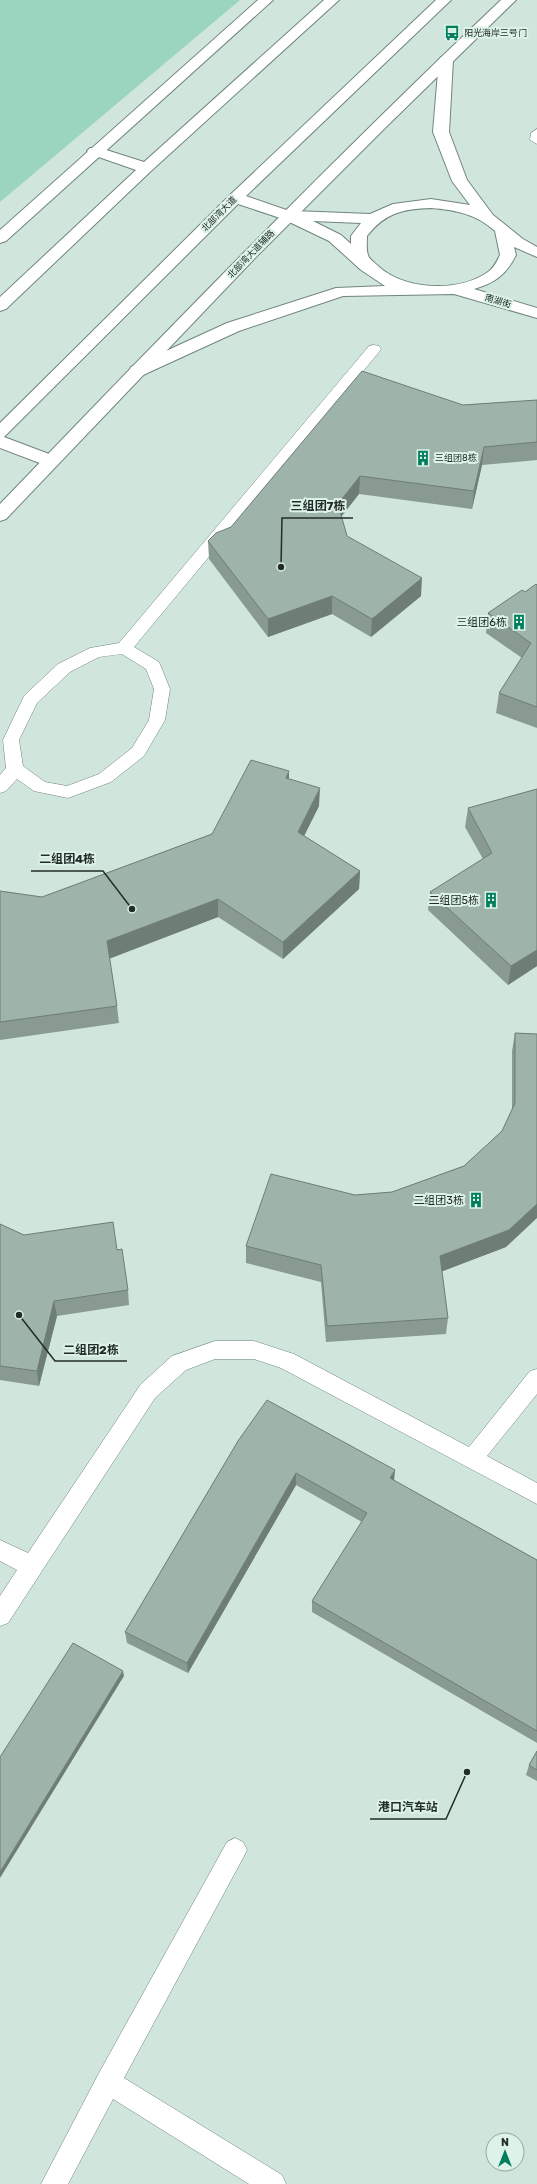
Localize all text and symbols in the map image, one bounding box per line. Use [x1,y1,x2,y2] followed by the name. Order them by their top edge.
[443,24,461,42] bus stop icon: 阳光海岸三号门
[464,28,527,38] place label: 阳光海岸三号门
[200,195,238,233] street label: 北部湾大道
[226,228,276,280] street label: 北部湾大道辅路
[484,292,512,310] street label: 南湖街
[414,449,432,467] building icon: 三组团8栋
[435,452,477,463] place label: 三组团8栋
[282,494,353,518] callout: 三组团7栋
[291,499,345,513] text: 三组团7栋
[510,613,528,631] building icon: 三组团6栋
[456,616,507,629] place label: 三组团6栋
[31,847,103,871] callout: 二组团4栋
[39,852,95,866] text: 二组团4栋
[482,891,500,909] building icon: 二组团5栋
[428,894,479,907] place label: 二组团5栋
[467,1191,485,1209] building icon: 二组团3栋
[413,1194,464,1207] place label: 二组团3栋
[55,1337,127,1361] callout: 二组团2栋
[63,1343,119,1357] text: 二组团2栋
[370,1795,446,1819] callout: 港口汽车站
[378,1800,438,1814] text: 港口汽车站
[485,2132,525,2172] north arrow
[501,2136,509,2149] text: N

